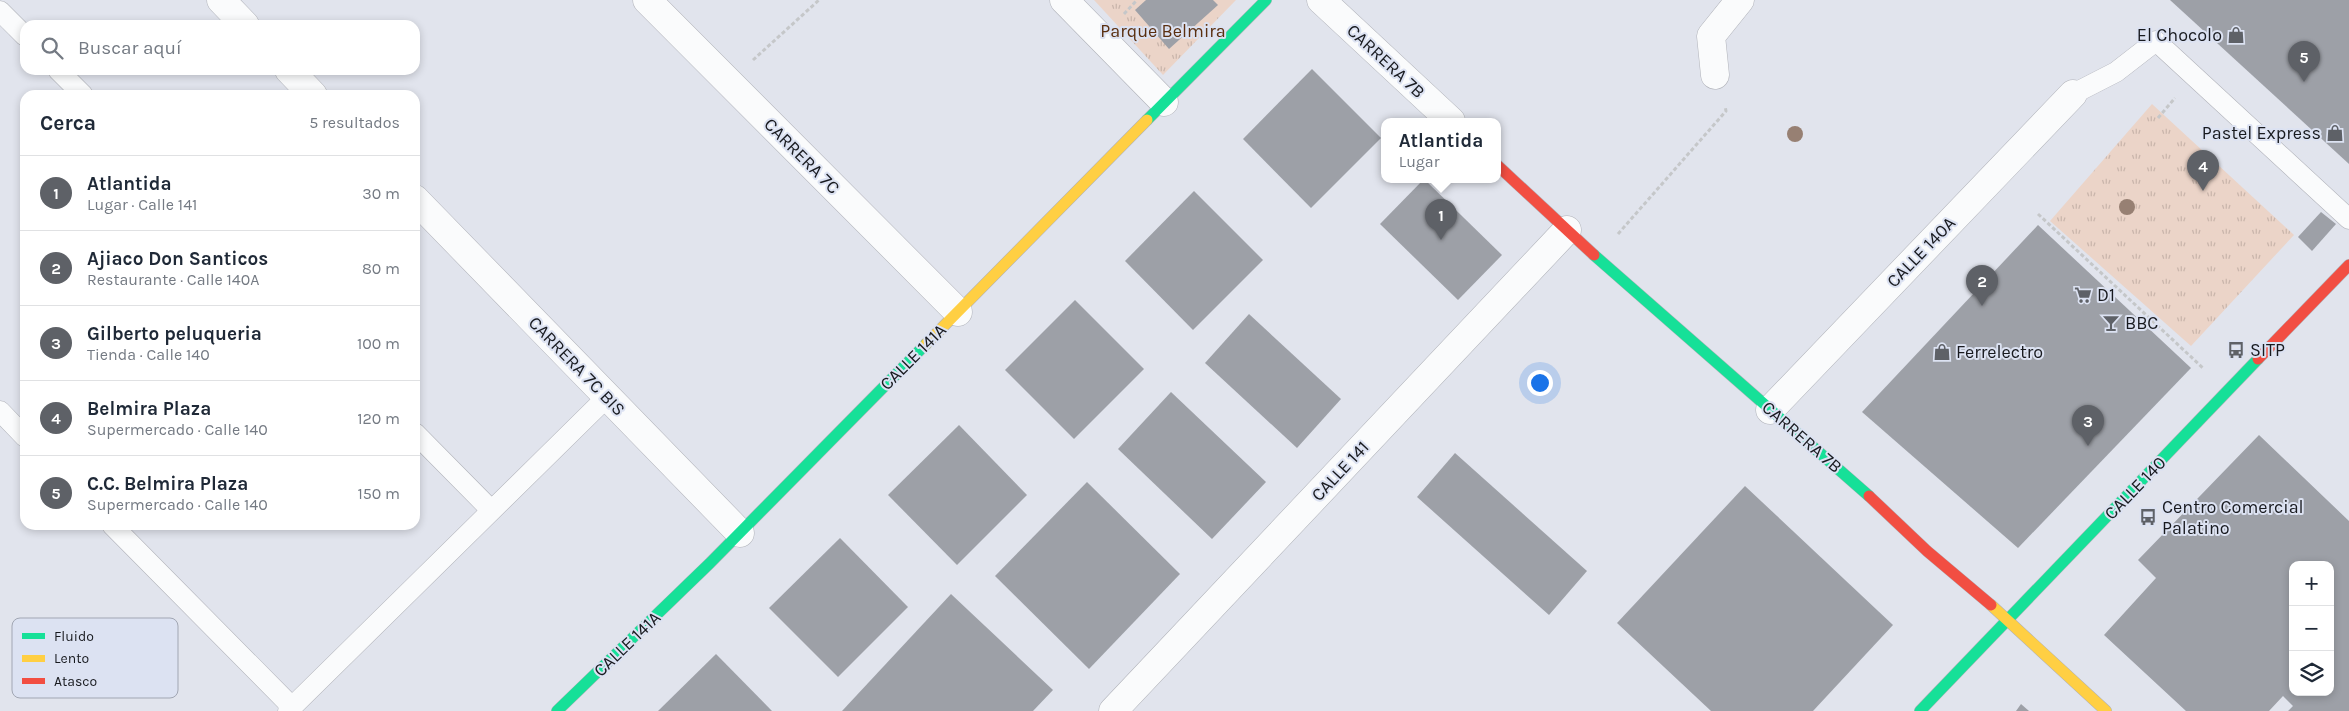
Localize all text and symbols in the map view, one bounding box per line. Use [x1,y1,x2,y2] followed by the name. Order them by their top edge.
[1342,19,1430,103] street label: CARRERA 7B
[20,20,420,75] search box
[1100,20,1226,42] park label: Parque Belmira
[2137,24,2222,46] place label: El Chocolo
[2226,25,2246,45] shop icon: El Chocolo
[38,34,66,62] icon: search
[78,37,182,59] text: Buscar aquí
[2288,41,2320,82] pin: 5
[40,111,96,135] text: Cerca
[309,113,400,132] text: 5 resultados
[759,113,845,199] street label: CARRERA 7C
[1381,118,1501,183] popup
[2202,122,2321,144] place label: Pastel Express
[2325,123,2345,143] shop icon: Pastel Express
[1399,130,1483,152] text: Atlantida
[2187,150,2219,191] pin: 4
[1399,152,1439,171] text: Lugar
[87,173,172,195] text: Atlantida
[53,184,59,203] text: 1
[362,184,400,203] text: 30 m
[87,195,197,214] text: Lugar · Calle 141
[1425,199,1457,240] pin: 1
[1882,212,1960,292] street label: CALLE 140A
[87,248,268,270] text: Ajiaco Don Santicos
[51,259,61,278] text: 2
[362,259,400,278] text: 80 m
[1966,265,1998,306] pin: 2
[87,270,259,289] text: Restaurante · Calle 140A
[2097,284,2115,306] place label: D1
[2073,285,2093,305] supermarket icon: D1
[524,312,630,420] street label: CARRERA 7C BIS
[2125,312,2158,334] place label: BBC
[2101,313,2121,333] bar icon: BBC
[875,319,951,395] street label: CALLE 141A
[87,323,262,345] text: Gilberto peluqueria
[51,334,61,353] text: 3
[357,334,400,353] text: 100 m
[2250,339,2285,361] place label: SITP
[2226,340,2246,360] bus stop icon: SITP
[1956,341,2043,363] place label: Ferrelectro
[1932,342,1952,362] shop icon: Ferrelectro
[87,345,210,364] text: Tienda · Calle 140
[1527,370,1553,396] your location
[1757,396,1847,478] street label: CARRERA 7B
[87,398,211,420] text: Belmira Plaza
[2072,405,2104,446] pin: 3
[51,409,61,428] text: 4
[357,409,400,428] text: 120 m
[87,420,268,439] text: Supermercado · Calle 140
[1307,436,1373,506] street label: CALLE 141
[2100,452,2170,524] street label: CALLE 140
[87,473,248,495] text: C.C. Belmira Plaza
[51,484,61,503] text: 5
[357,484,400,503] text: 150 m
[87,495,268,514] text: Supermercado · Calle 140
[2162,496,2304,539] place label: Centro Comercial Palatino
[2138,507,2158,527] bus stop icon: Centro Comercial Palatino
[2289,561,2334,696] map controls
[2289,561,2334,606] button: +
[2289,606,2334,651] button: −
[589,607,665,681] street label: CALLE 141A
[12,618,178,698] legend
[54,628,94,645] text: Fluido
[54,650,89,667] text: Lento
[2289,651,2334,696] button: layers
[54,673,97,690] text: Atasco

